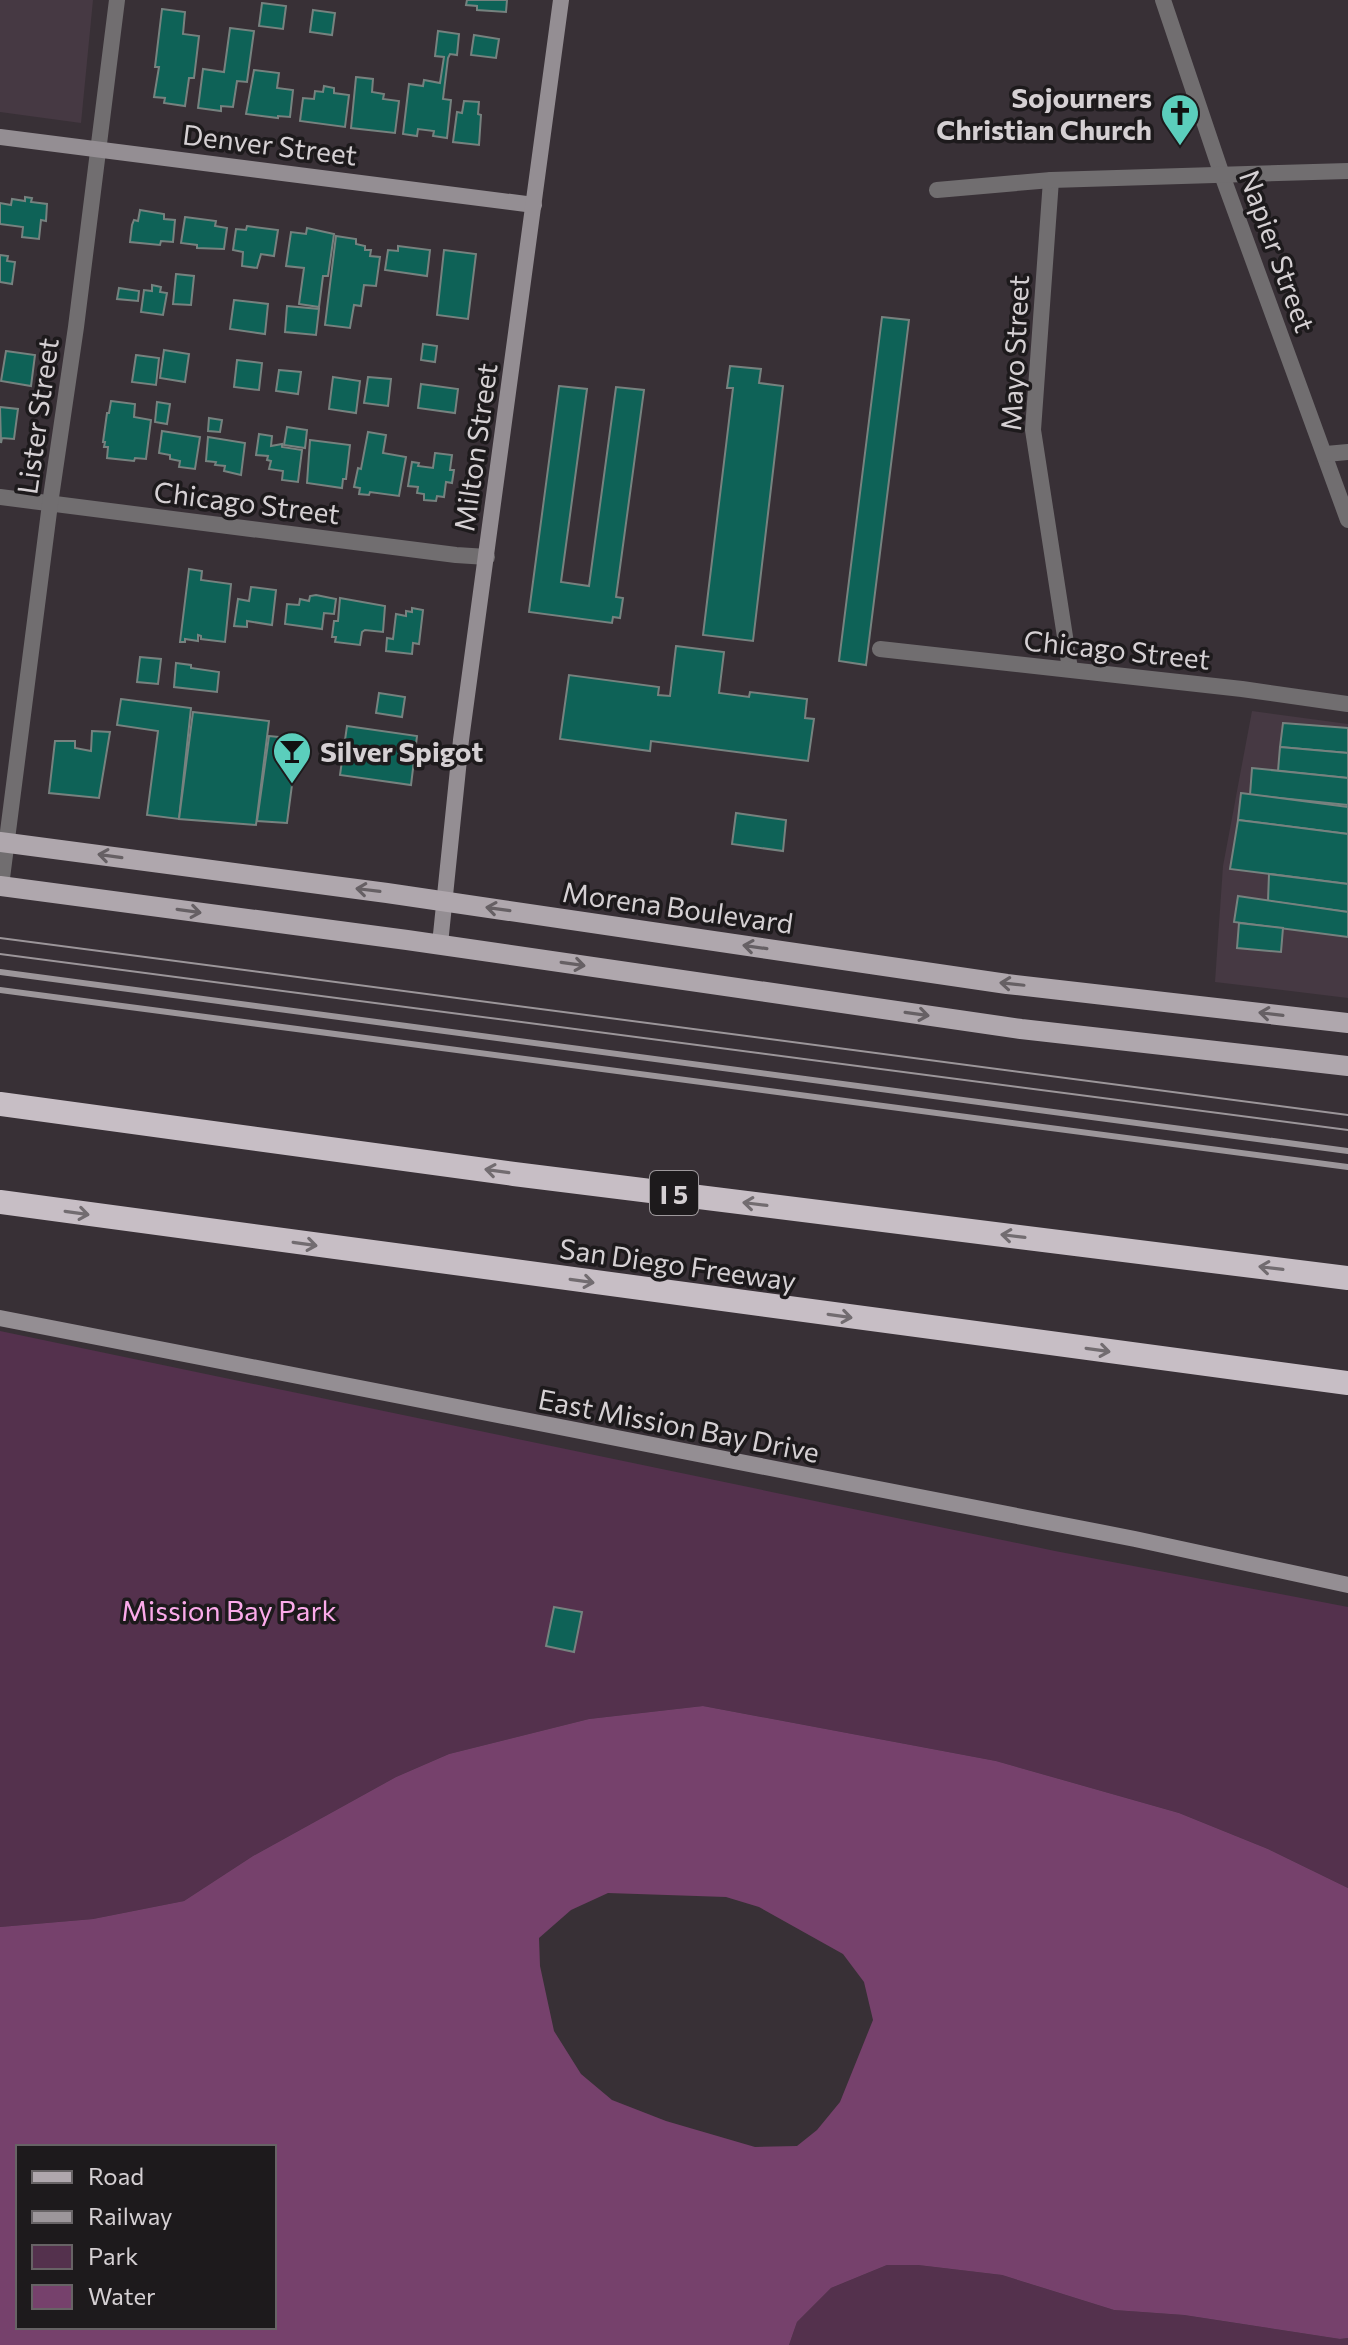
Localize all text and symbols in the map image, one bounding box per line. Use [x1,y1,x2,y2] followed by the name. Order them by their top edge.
[936,80,1152,146] place label: Sojourners Christian Church
[1159,92,1201,147] church icon: Sojourners Christian Church
[181,116,359,172] street label: Denver Street
[1233,165,1323,337] street label: Napier Street
[993,274,1035,432] street label: Mayo Street
[9,336,65,496] street label: Lister Street
[446,361,504,533] street label: Milton Street
[152,474,342,530] street label: Chicago Street
[1022,622,1212,676] street label: Chicago Street
[271,730,313,785] bar icon: Silver Spigot
[320,734,483,768] place label: Silver Spigot
[97,849,124,864] one-way arrow
[560,874,796,940] street label: Morena Boulevard
[356,882,381,897] one-way arrow
[486,901,511,916] one-way arrow
[176,904,201,919] one-way arrow
[743,939,768,954] one-way arrow
[560,957,585,972] one-way arrow
[999,977,1026,992] one-way arrow
[1258,1006,1284,1021] one-way arrow
[904,1007,929,1022] one-way arrow
[485,1163,510,1178] one-way arrow
[650,1171,698,1215] road number: I 5
[742,1196,768,1211] one-way arrow
[64,1206,89,1221] one-way arrow
[1000,1228,1026,1243] one-way arrow
[558,1231,798,1297] street label: San Diego Freeway
[292,1237,317,1252] one-way arrow
[1258,1260,1284,1275] one-way arrow
[568,1274,595,1289] one-way arrow
[826,1308,853,1323] one-way arrow
[1084,1342,1111,1357] one-way arrow
[536,1381,822,1469] street label: East Mission Bay Drive
[121,1593,337,1627] park label: Mission Bay Park
[16,2145,276,2329] legend
[88,2161,144,2190] text: Road
[88,2201,173,2230] text: Railway
[88,2241,138,2270] text: Park
[88,2281,156,2310] text: Water

